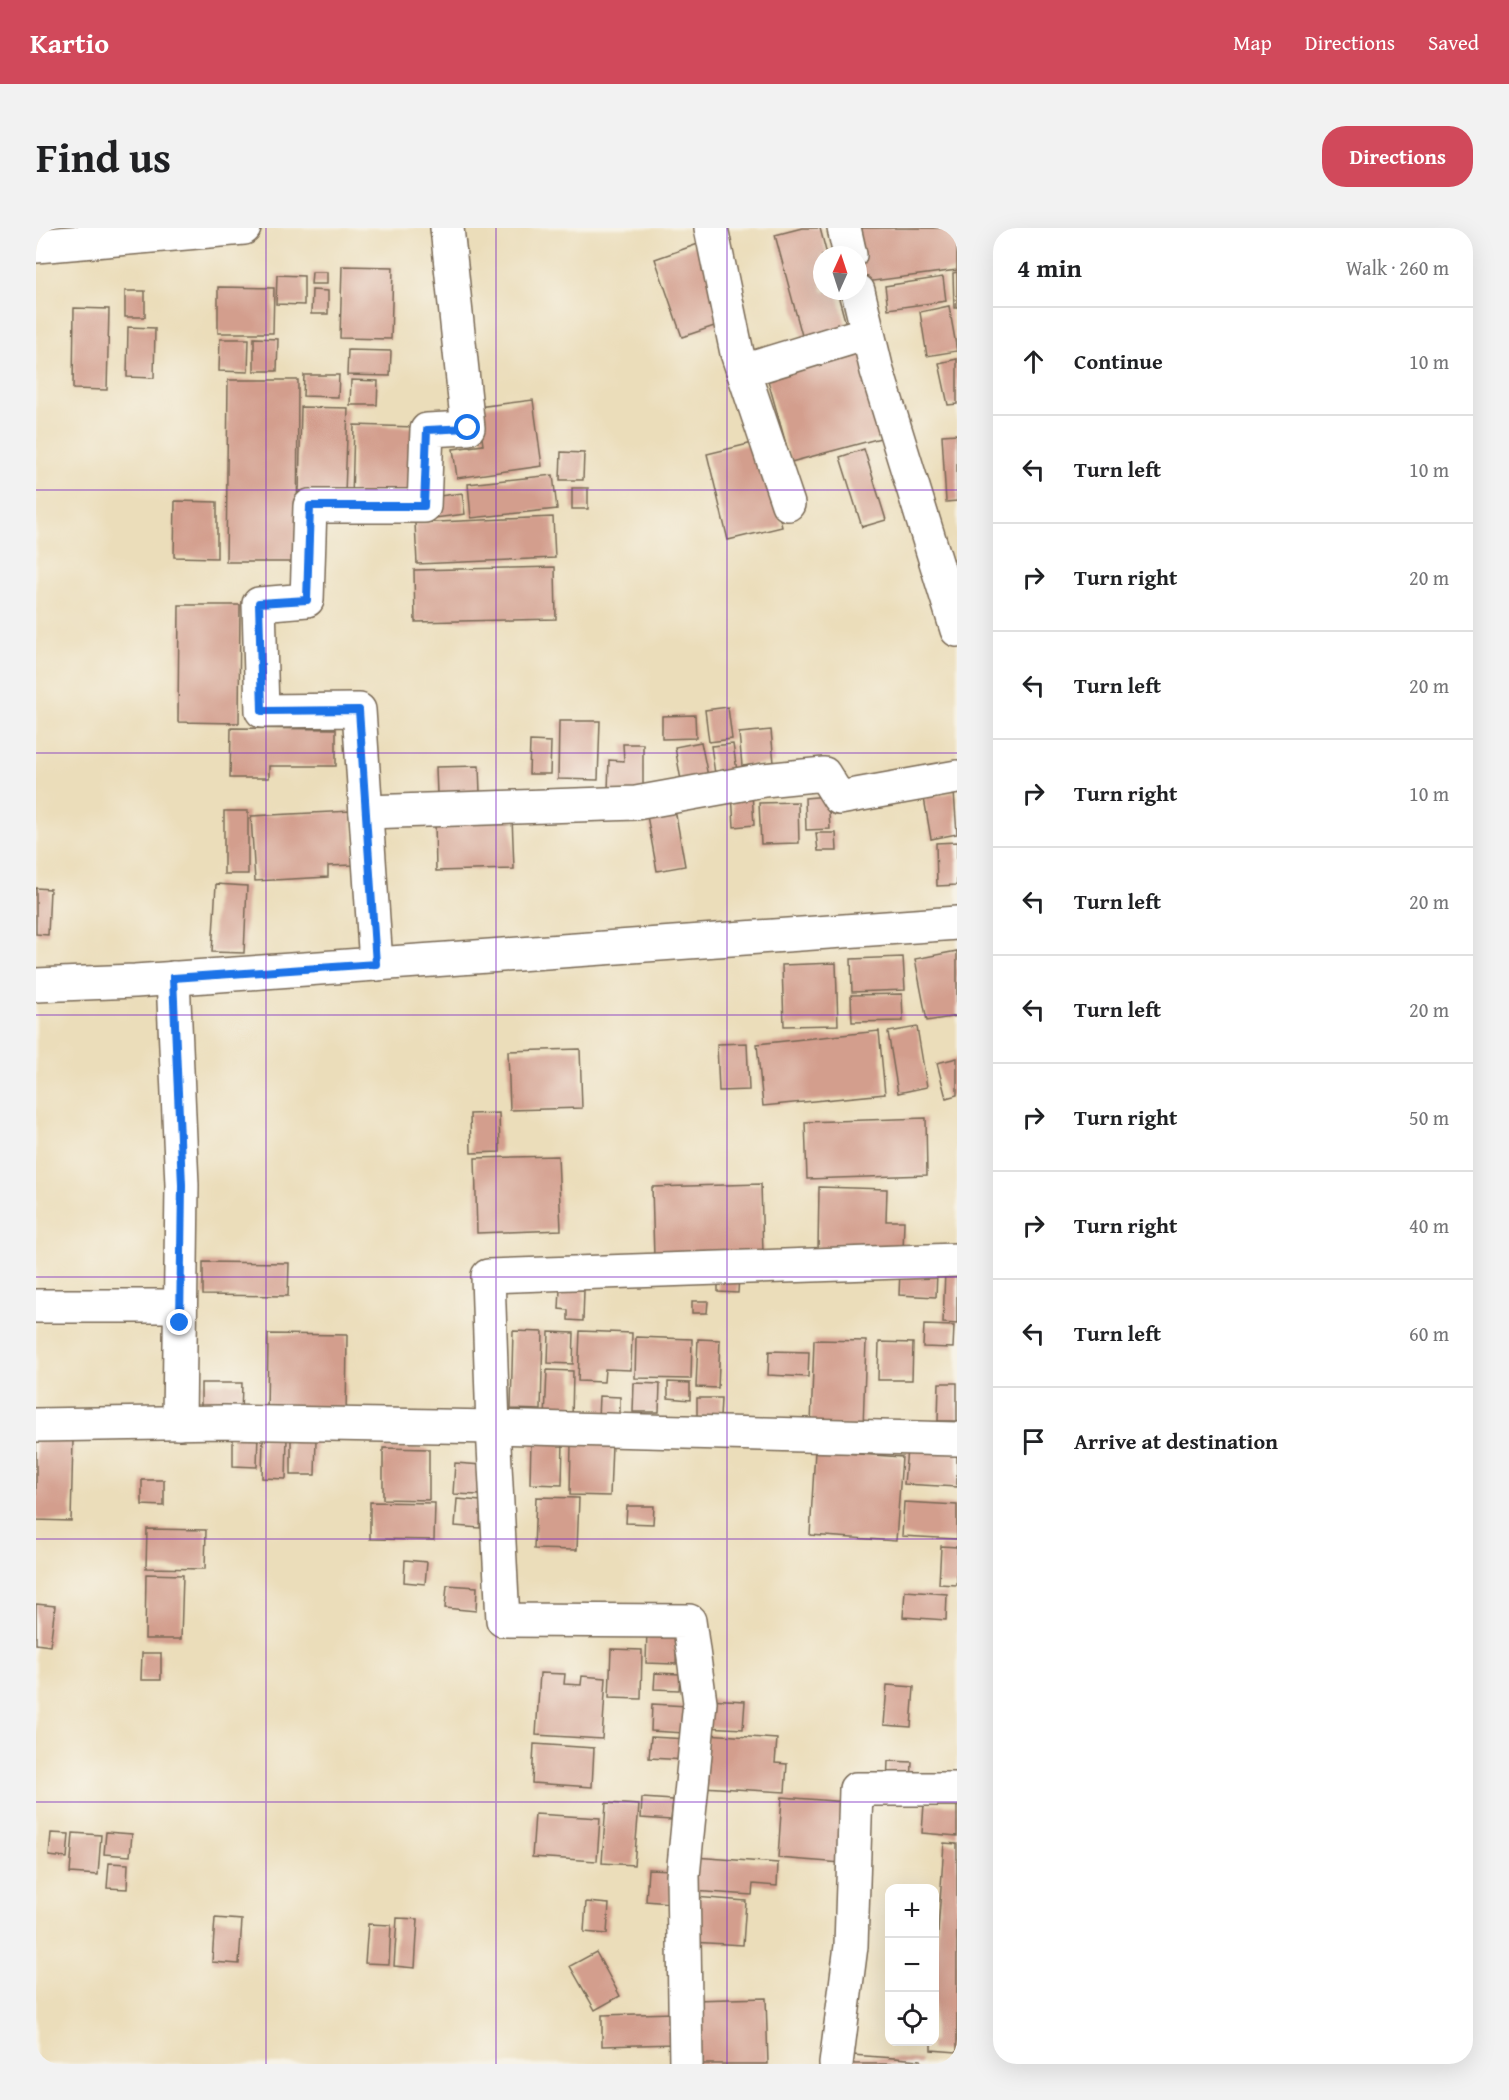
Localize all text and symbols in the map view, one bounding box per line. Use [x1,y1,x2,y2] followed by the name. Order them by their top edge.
[30,22,109,63] text: Kartio
[1233,27,1272,58] text: Map
[1305,27,1395,58] text: Directions
[1428,27,1479,58] text: Saved
[36,126,171,187] text: Find us
[1322,126,1473,187] button: Directions
[813,246,867,300] north arrow
[1017,248,1082,287] text: 4 min
[1346,253,1449,282] text: Walk · 260 m
[1017,345,1050,378] icon: ahead
[1074,345,1163,377] text: Continue
[1409,347,1449,376] text: 10 m
[454,414,480,440] route start
[1017,453,1050,486] icon: left
[1074,453,1161,485] text: Turn left
[1409,455,1449,484] text: 10 m
[1017,561,1050,594] icon: right
[1074,561,1177,593] text: Turn right
[1409,563,1449,592] text: 20 m
[1017,669,1050,702] icon: left
[1074,669,1161,701] text: Turn left
[1409,671,1449,700] text: 20 m
[1017,777,1050,810] icon: right
[1074,777,1177,809] text: Turn right
[1409,779,1449,808] text: 10 m
[1017,885,1050,918] icon: left
[1074,885,1161,917] text: Turn left
[1409,887,1449,916] text: 20 m
[1017,993,1050,1026] icon: left
[1074,993,1161,1025] text: Turn left
[1409,995,1449,1024] text: 20 m
[1017,1101,1050,1134] icon: right
[1074,1101,1177,1133] text: Turn right
[1409,1103,1449,1132] text: 50 m
[1017,1209,1050,1242] icon: right
[1074,1209,1177,1241] text: Turn right
[1409,1211,1449,1240] text: 40 m
[166,1309,192,1335] route end
[1017,1317,1050,1350] icon: left
[1074,1317,1161,1349] text: Turn left
[1409,1319,1449,1348] text: 60 m
[1017,1425,1050,1458] icon: arrive
[1074,1425,1278,1457] text: Arrive at destination
[885,1884,939,2046] map controls
[885,1884,939,1938] button: +
[885,1938,939,1992] button: −
[885,1992,939,2046] button: locate

